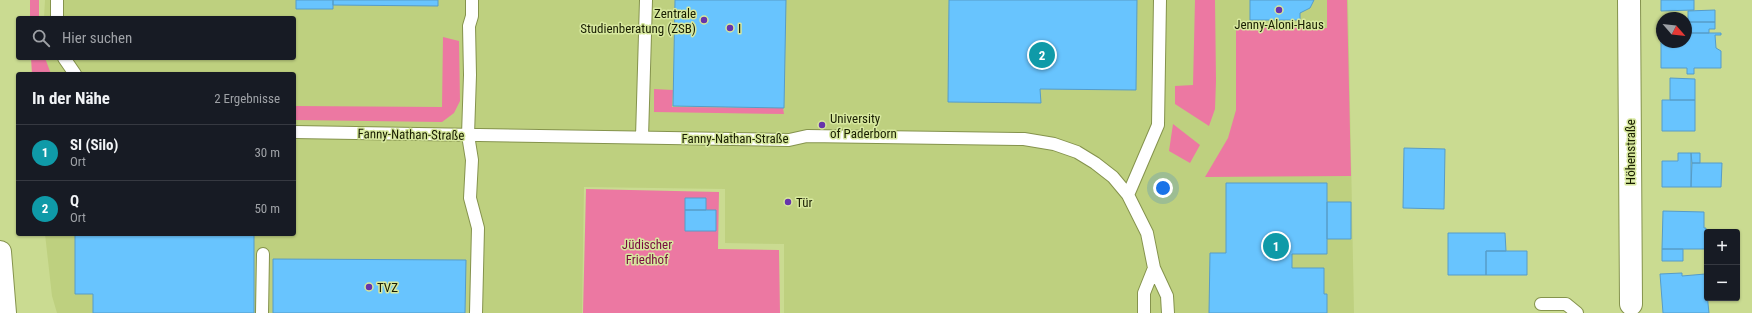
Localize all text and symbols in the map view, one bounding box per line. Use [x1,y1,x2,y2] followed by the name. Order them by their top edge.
[1274,5,1284,15] marker: Jenny-Aloni-Haus
[580,6,696,36] place label: Zentrale Studienberatung (ZSB)
[1656,12,1692,48] north arrow
[699,15,709,25] marker: Zentrale Studienberatung (ZSB)
[16,16,296,60] search box
[1234,17,1324,32] place label: Jenny-Aloni-Haus
[738,21,741,36] place label: I
[725,23,735,33] marker: I
[30,27,52,49] icon: search
[62,29,132,47] text: Hier suchen
[1029,40,1055,70] pin: 2
[32,88,110,108] text: In der Nähe
[214,91,280,106] text: 2 Ergebnisse
[830,111,897,141] place label: University of Paderborn
[1623,119,1638,185] street label: Höhenstraße
[817,120,827,130] marker: University of Paderborn
[357,126,465,143] street label: Fanny-Nathan-Straße
[681,131,789,146] street label: Fanny-Nathan-Straße
[70,136,118,154] text: SI (Silo)
[42,145,48,160] text: 1
[254,145,280,160] text: 30 m
[70,154,86,169] text: Ort
[1153,178,1173,198] your location
[70,192,79,210] text: Q
[796,195,812,210] place label: Tür
[783,197,793,207] marker: Tür
[42,201,48,216] text: 2
[254,201,280,216] text: 50 m
[70,210,86,225] text: Ort
[1704,229,1740,301] map controls
[1704,229,1740,265] button: +
[1263,231,1289,261] pin: 1
[622,237,672,267] park label: Jüdischer Friedhof
[1704,265,1740,301] button: −
[377,280,398,295] place label: TVZ
[364,282,374,292] marker: TVZ

